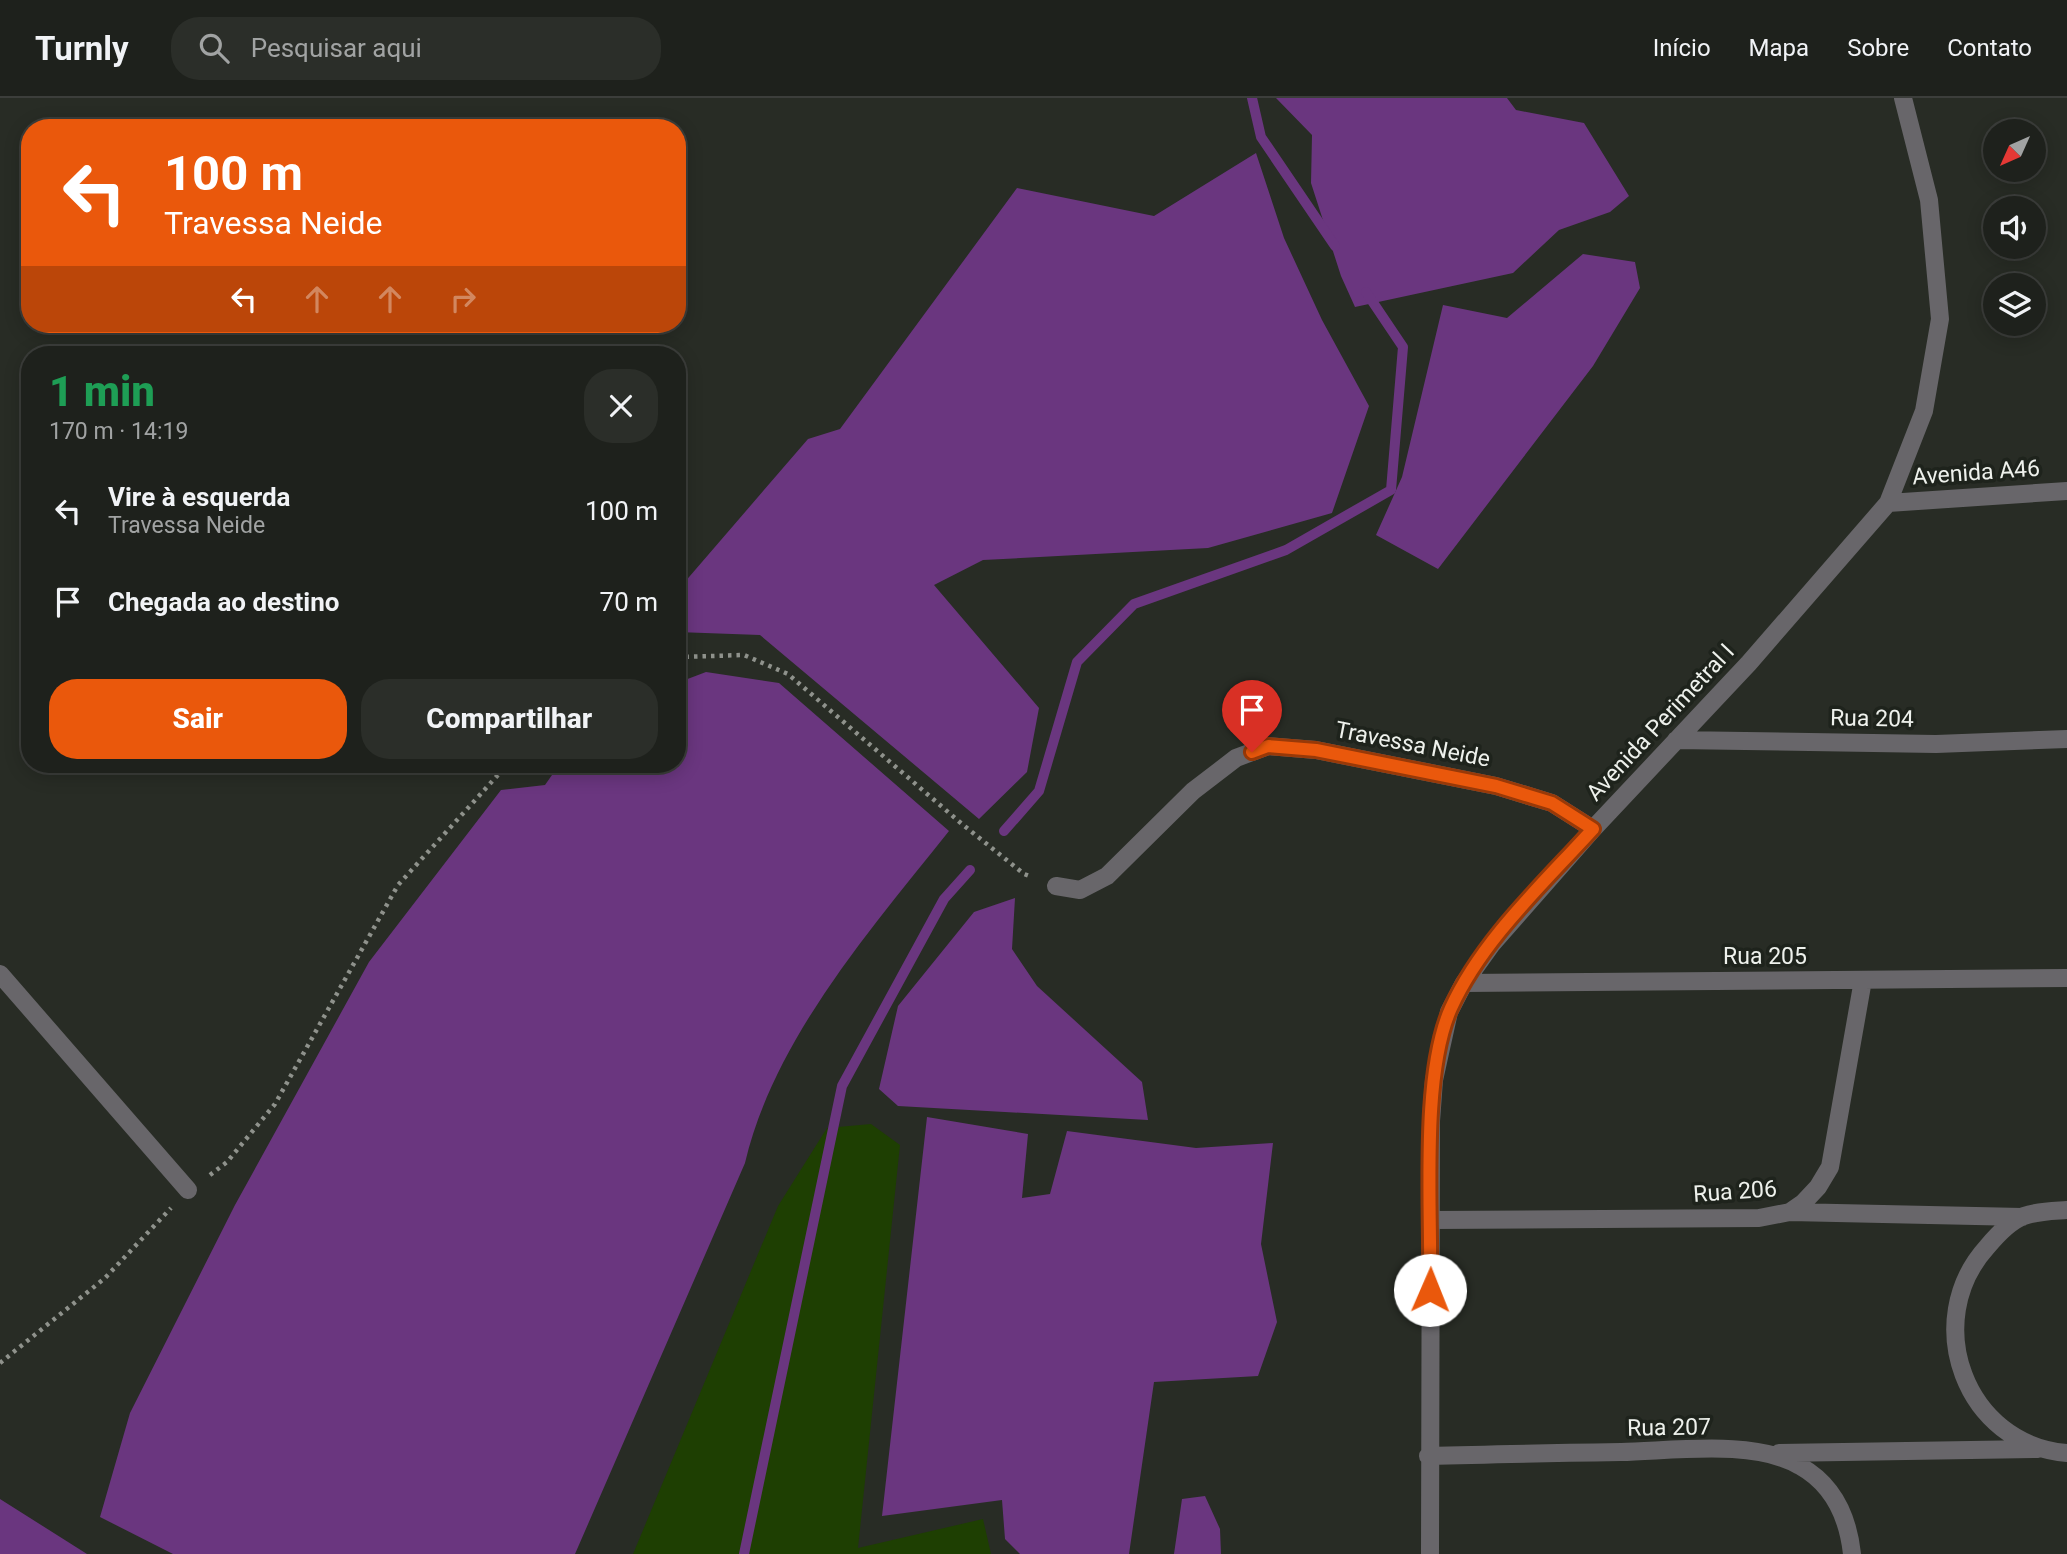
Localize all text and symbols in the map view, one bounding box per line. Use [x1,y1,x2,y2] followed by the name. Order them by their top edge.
[171,17,661,80] search box
[35,29,129,68] text: Turnly
[195,29,233,67] icon: search
[251,33,422,63] text: Pesquisar aqui
[1653,34,1711,62] text: Início
[1749,34,1809,62] text: Mapa
[1847,34,1909,62] text: Sobre
[1947,34,2032,62] text: Contato
[1983,119,2046,182] north arrow
[1983,119,2046,336] map controls
[164,145,303,202] text: 100 m
[49,147,140,238] icon: left
[1983,196,2046,259] button: sound
[164,204,383,242] text: Travessa Neide
[1983,273,2046,336] button: layers
[225,280,263,318] icon: left
[298,280,336,318] icon: ahead
[371,280,409,318] icon: ahead
[444,280,482,318] icon: right
[49,367,155,416] text: 1 min
[584,369,658,443] button: close
[49,418,188,445] text: 170 m · 14:19
[1911,455,2041,490] street label: Avenida A46
[108,482,291,512] text: Vire à esquerda
[49,492,87,530] icon: left
[585,496,658,526] text: 100 m
[108,512,265,539] text: Travessa Neide
[49,583,87,621] icon: arrive
[108,587,339,617] text: Chegada ao destino
[600,587,658,617] text: 70 m
[1581,638,1740,806] street label: Avenida Perimetral I
[49,679,347,759] button: Sair
[361,679,658,759] button: Compartilhar
[1222,680,1282,752] pin
[1233,691,1271,729] icon: arrive
[1830,704,1914,733] street label: Rua 204
[1333,716,1493,773] street label: Travessa Neide
[1723,943,1807,970] street label: Rua 205
[1692,1175,1778,1208] street label: Rua 206
[1393,1253,1467,1327] position arrow
[1627,1413,1711,1442] street label: Rua 207

